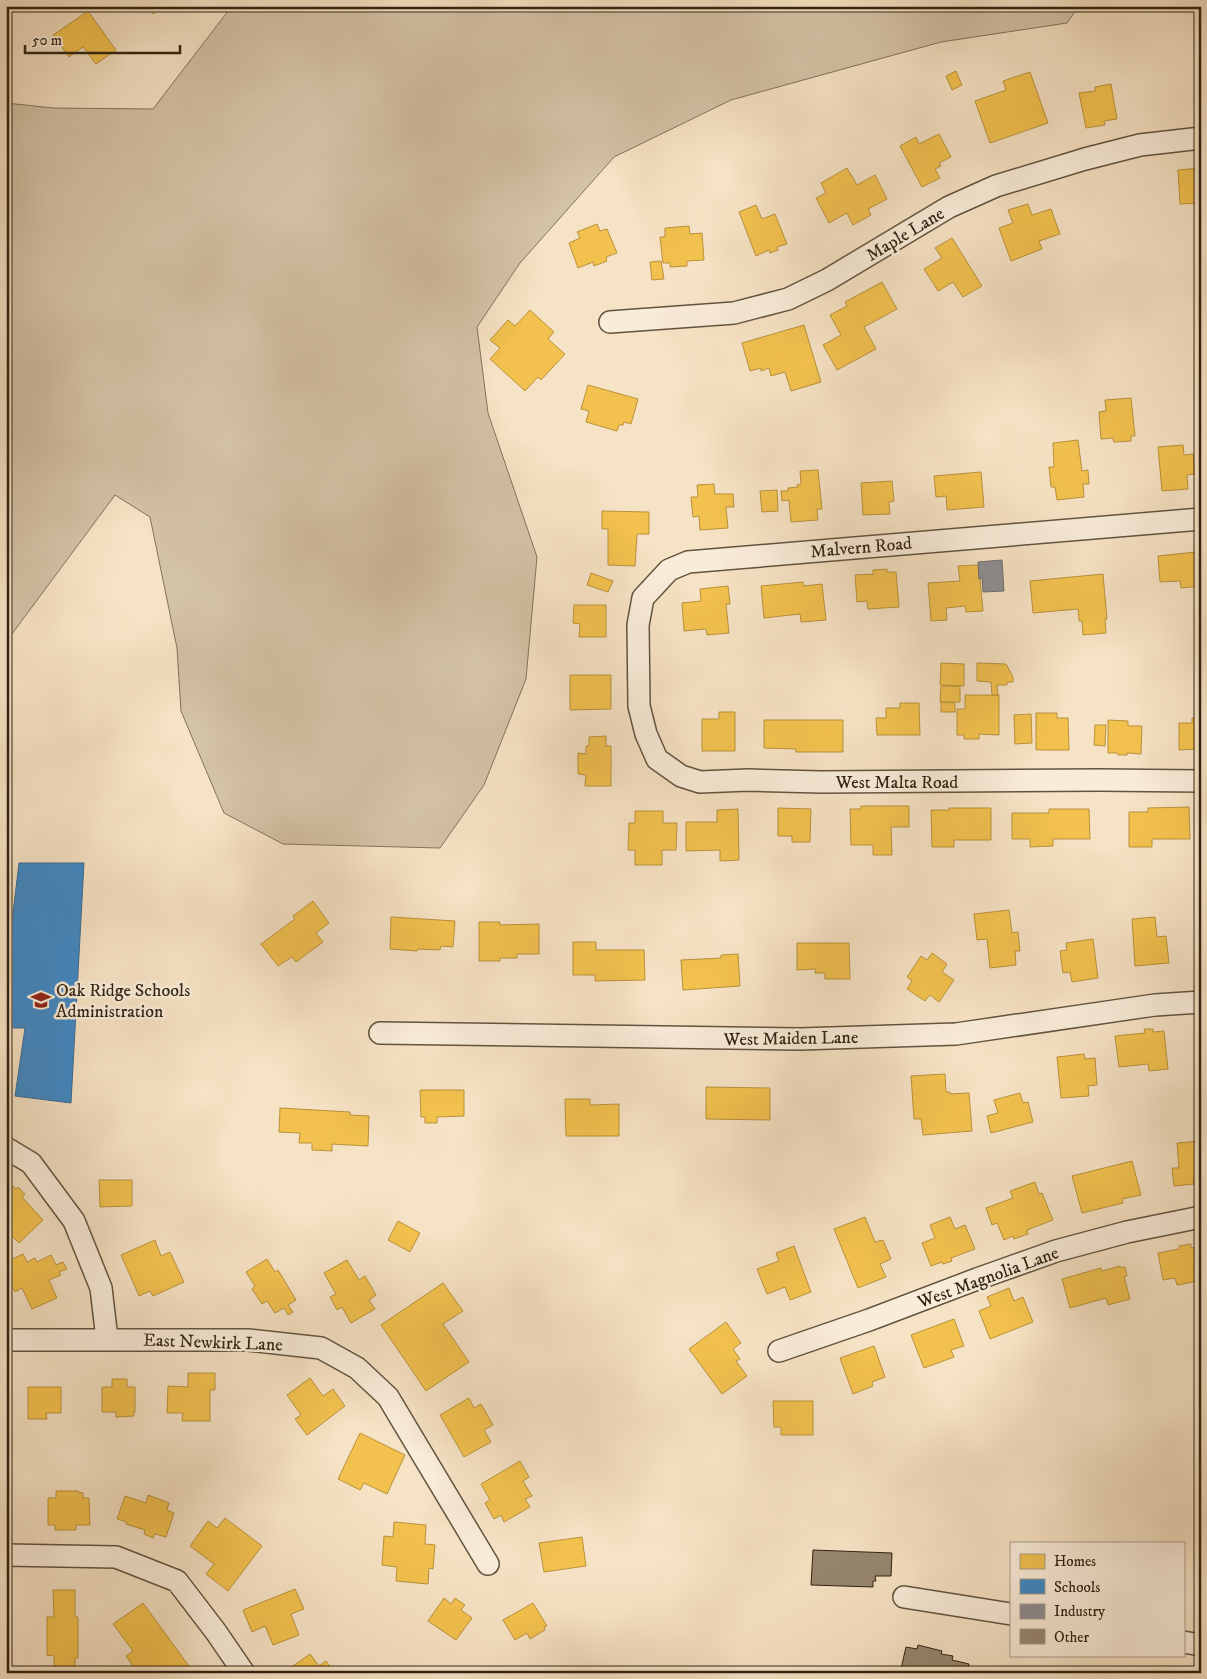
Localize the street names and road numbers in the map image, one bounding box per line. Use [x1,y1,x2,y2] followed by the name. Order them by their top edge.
[863,203,949,267] street label: Maple Lane
[809,533,913,563] street label: Malvern Road
[835,772,958,794] street label: West Malta Road
[723,1027,858,1051] street label: West Maiden Lane
[914,1242,1062,1314] street label: West Magnolia Lane
[143,1330,283,1356] street label: East Newkirk Lane

